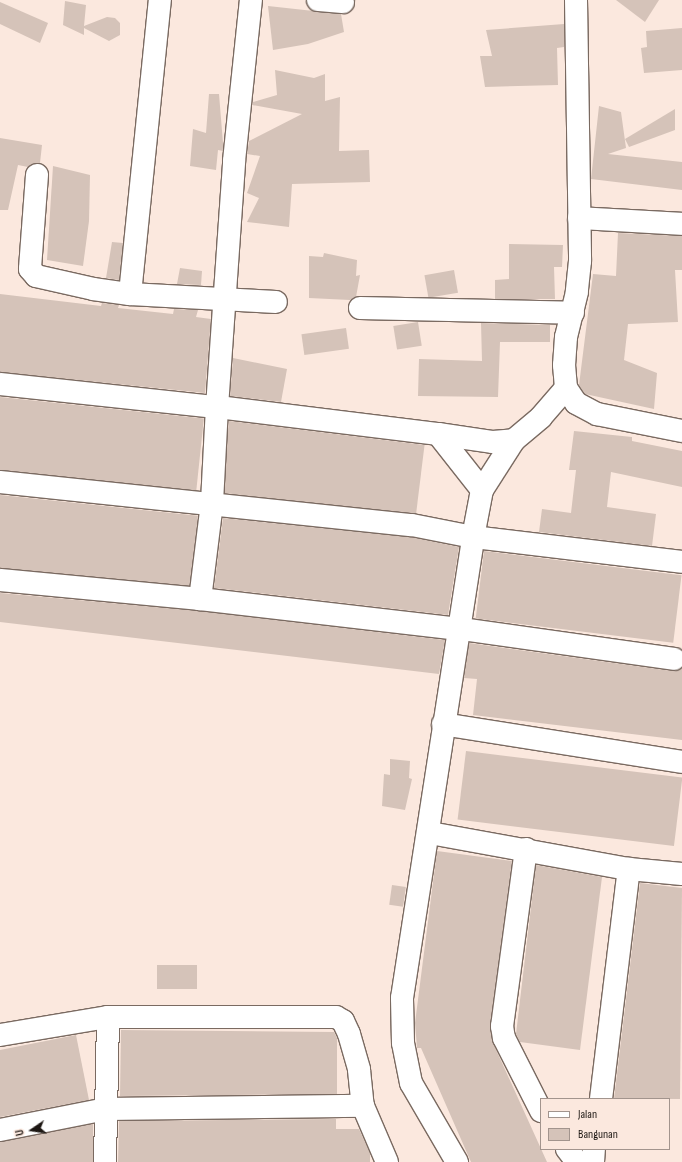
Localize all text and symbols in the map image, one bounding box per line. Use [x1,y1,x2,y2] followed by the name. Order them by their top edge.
[540,1098,670,1150] legend
[578,1107,597,1122] text: Jalan
[12,1110,52,1150] north arrow
[578,1127,618,1142] text: Bangunan
[13,1129,27,1137] text: U

